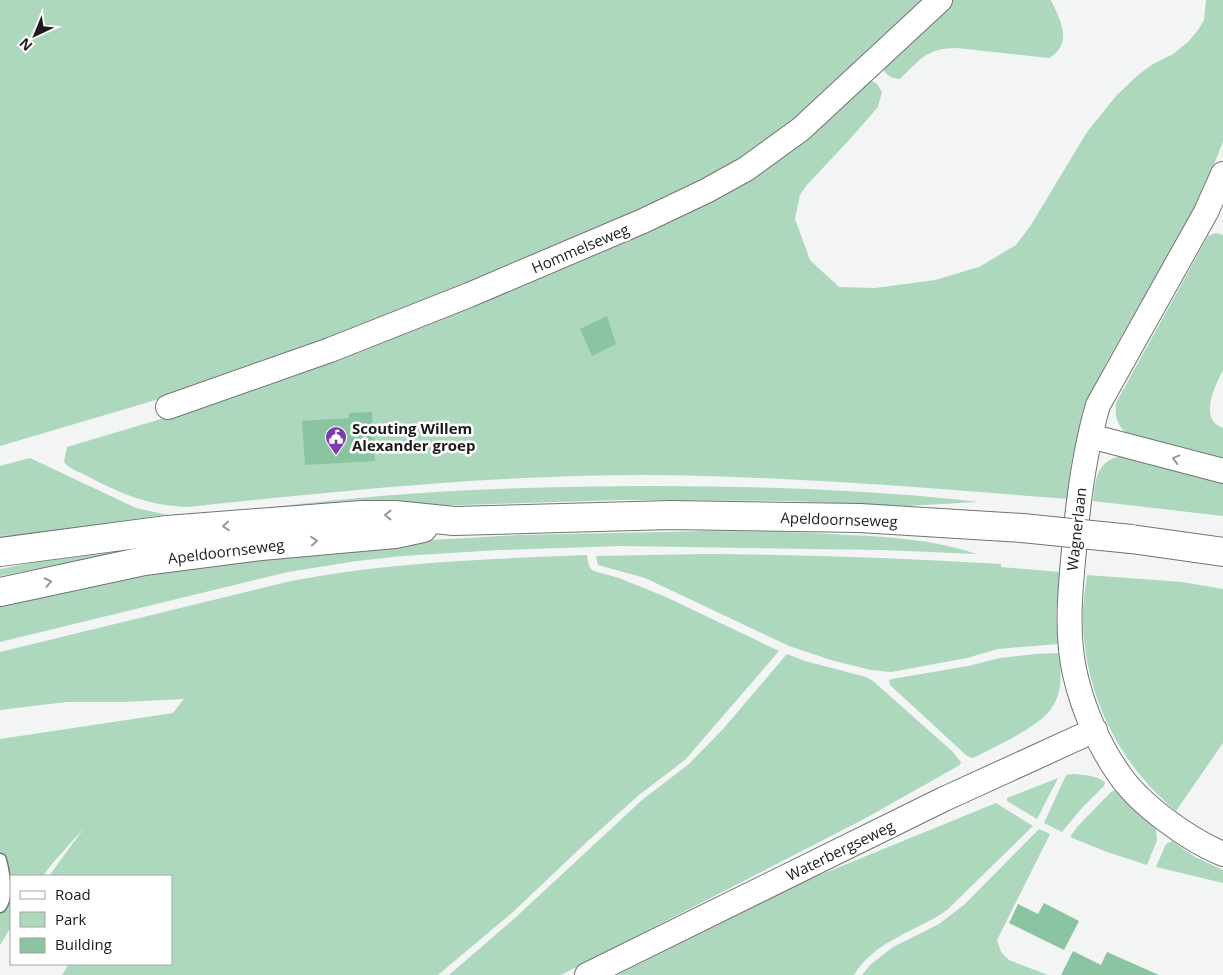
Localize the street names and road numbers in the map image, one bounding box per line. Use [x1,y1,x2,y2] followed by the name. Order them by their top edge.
[528,219,632,277] street label: Hommelseweg
[1062,486,1090,572] street label: Wagnerlaan
[780,507,898,531] street label: Apeldoornseweg
[167,534,285,568] street label: Apeldoornseweg
[783,815,897,885] street label: Waterbergseweg

